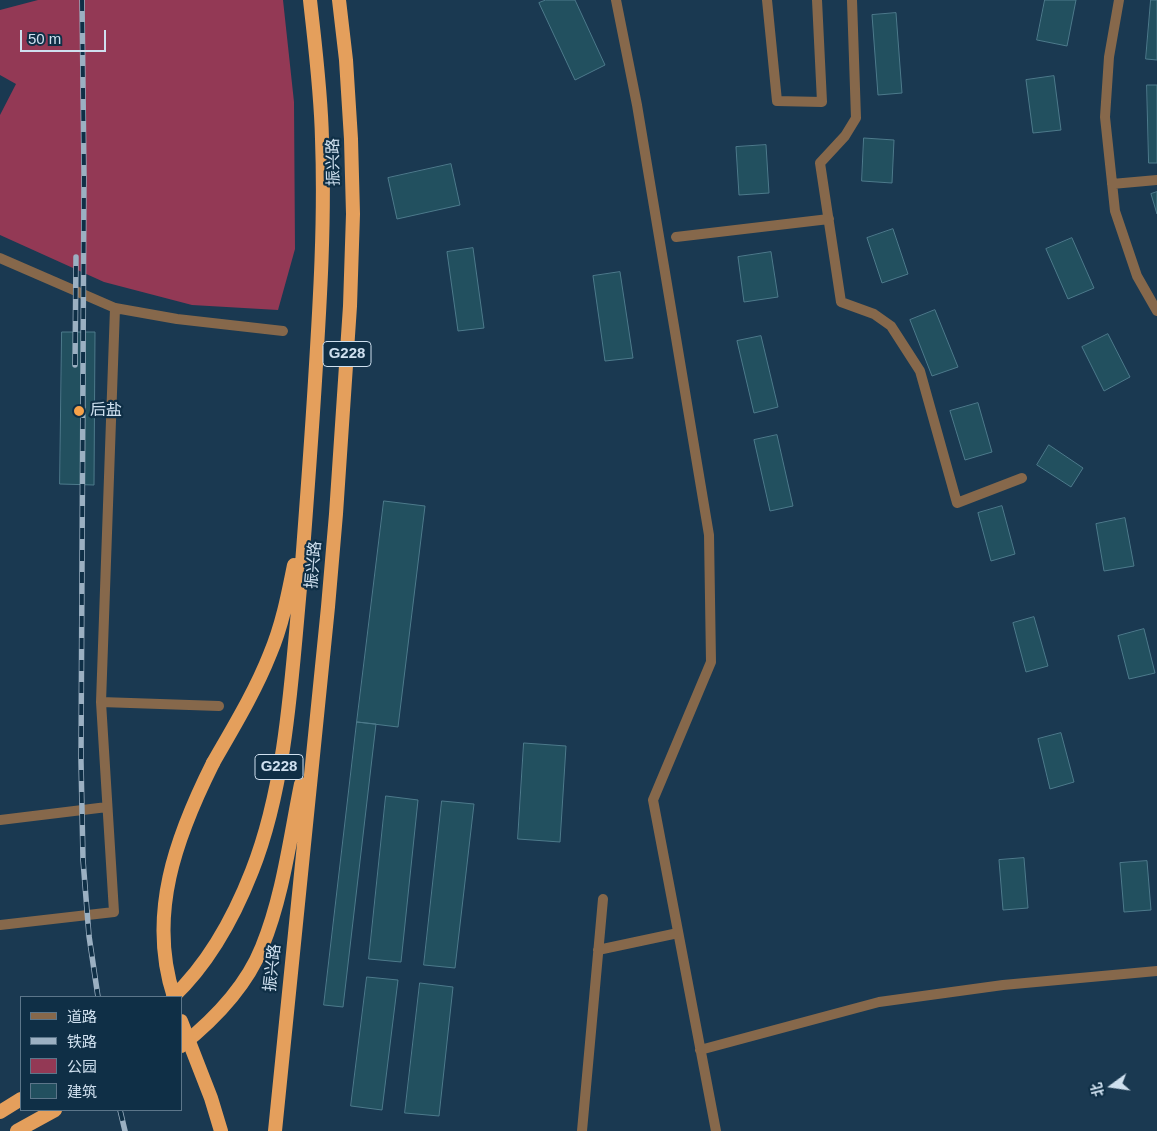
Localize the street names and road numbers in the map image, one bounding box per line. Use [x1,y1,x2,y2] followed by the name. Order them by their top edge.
[324,138,344,186] street label: 振兴路
[323,342,371,366] road number: G228
[302,540,326,590] street label: 振兴路
[255,754,303,780] road number: G228
[261,943,285,993] street label: 振兴路

